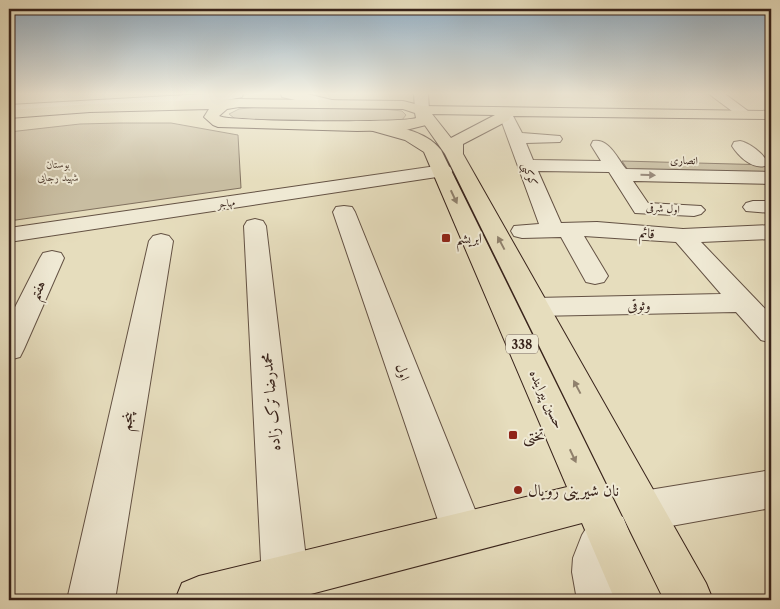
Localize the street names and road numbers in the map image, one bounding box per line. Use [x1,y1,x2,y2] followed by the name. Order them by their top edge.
[670,153,698,167] street label: انصاری
[516,160,541,189] street label: کوکبی
[215,195,236,212] street label: مهاجر
[645,200,680,217] street label: اول شرقی
[638,223,656,247] street label: قائم
[25,277,54,305] street label: هفتم
[627,296,651,314] street label: وثوقی
[506,334,538,354] road number: 338
[256,352,284,452] street label: محمدرضا ترک زاده
[392,361,414,383] street label: اول
[524,367,568,432] street label: حسین پیراینده
[114,408,144,433] street label: پنجم

